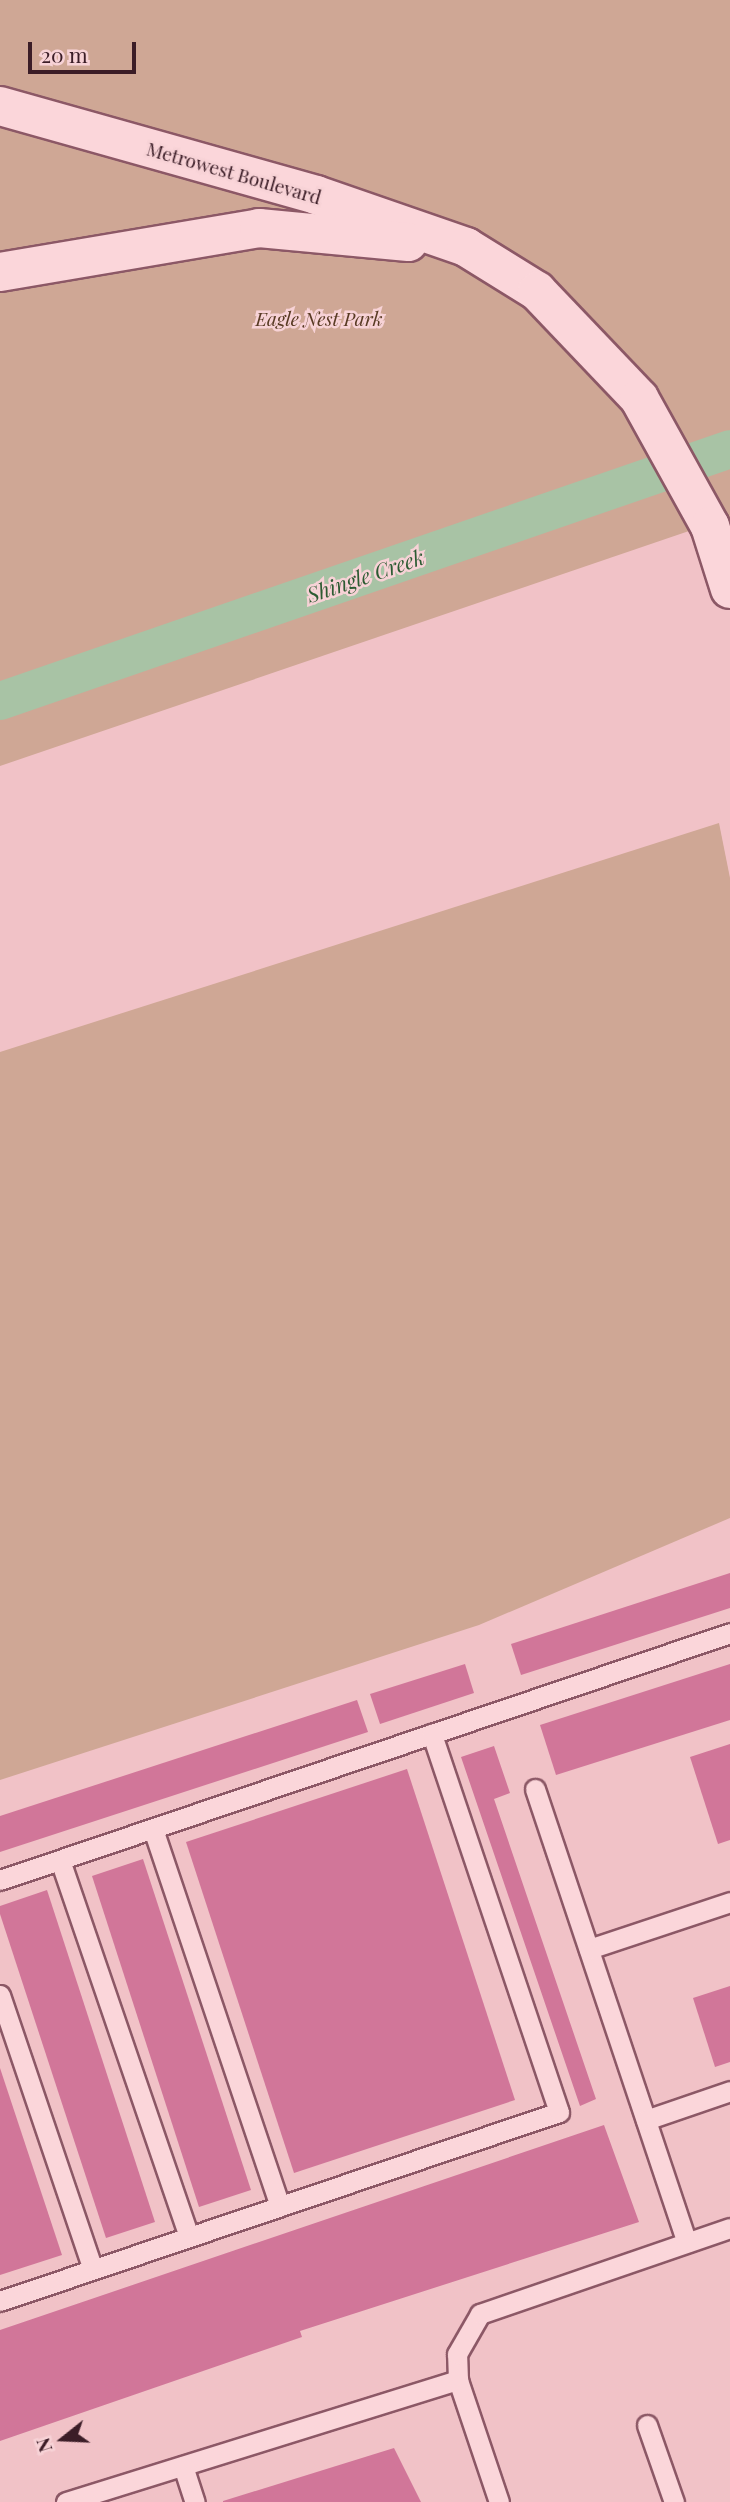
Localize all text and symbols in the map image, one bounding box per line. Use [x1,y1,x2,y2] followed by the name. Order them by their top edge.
[32,28,140,72] scale bar
[41,40,88,68] text: 20 m
[144,137,324,209] street label: Metrowest Boulevard
[255,308,383,330] park label: Eagle Nest Park
[303,543,427,607] water label: Shingle Creek
[28,2404,98,2474] north arrow
[29,2435,58,2456] text: N

